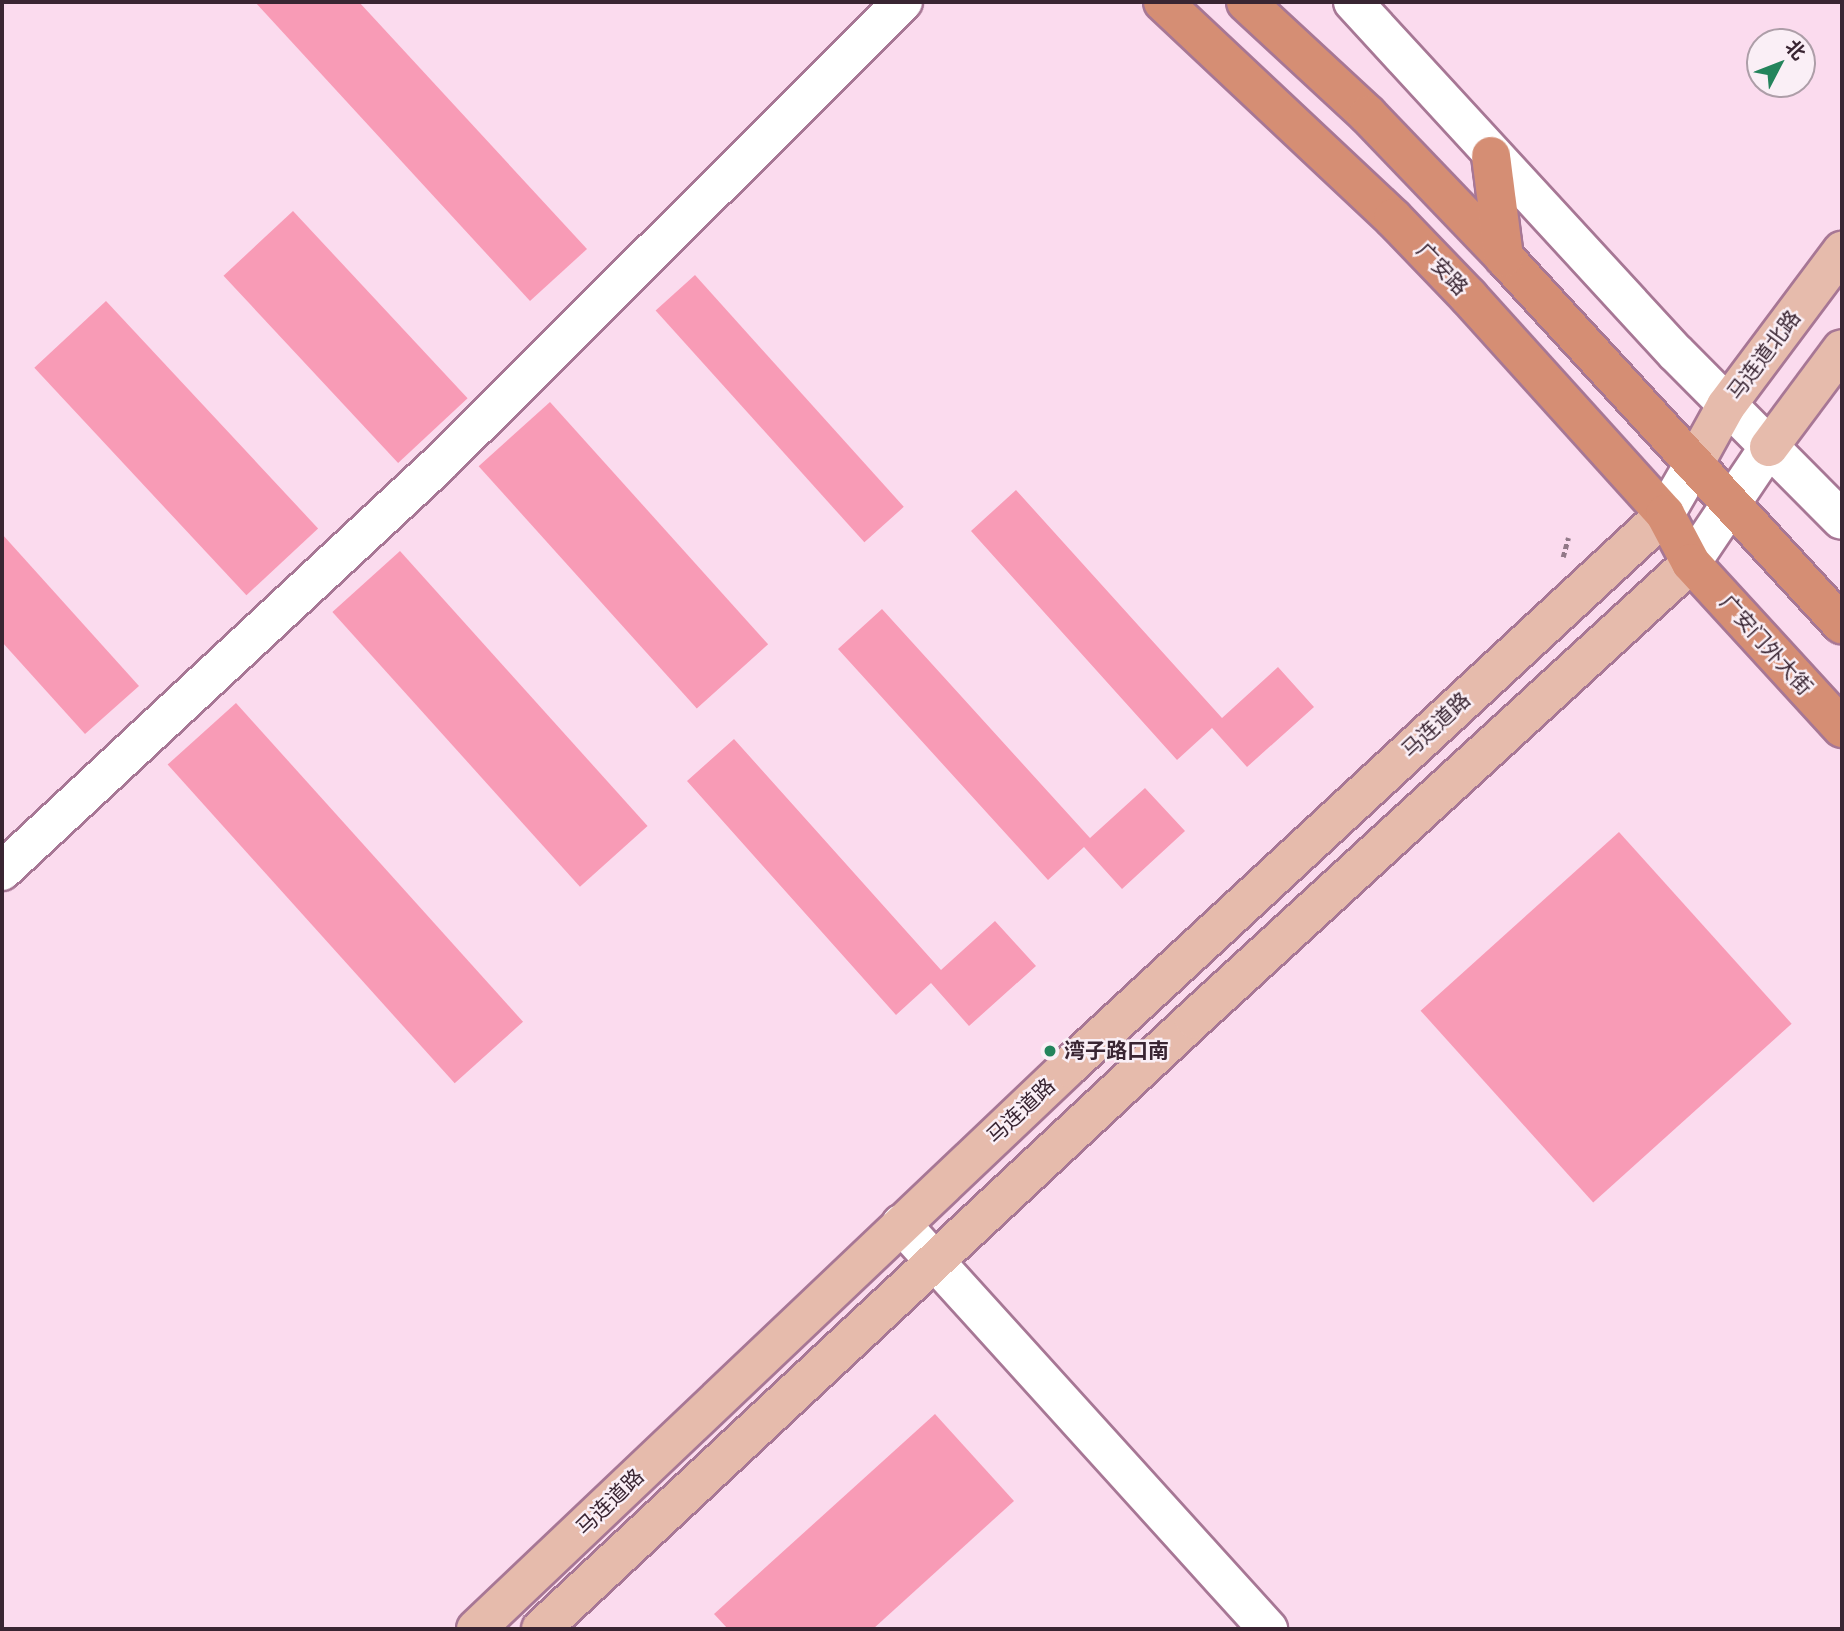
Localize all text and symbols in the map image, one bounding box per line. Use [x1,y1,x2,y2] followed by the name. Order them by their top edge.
[1746,28,1816,98] north arrow
[1781,35,1810,65] text: 北
[1411,238,1473,300] street label: 广安路
[1722,305,1806,405] street label: 马连道北路
[1714,590,1818,700] street label: 广安门外大街
[1397,687,1475,763] street label: 马连道路
[1064,1038,1169,1064] place label: 湾子路口南
[1042,1043,1058,1059] marker: 湾子路口南
[982,1073,1060,1149] street label: 马连道路
[571,1464,649,1540] street label: 马连道路

